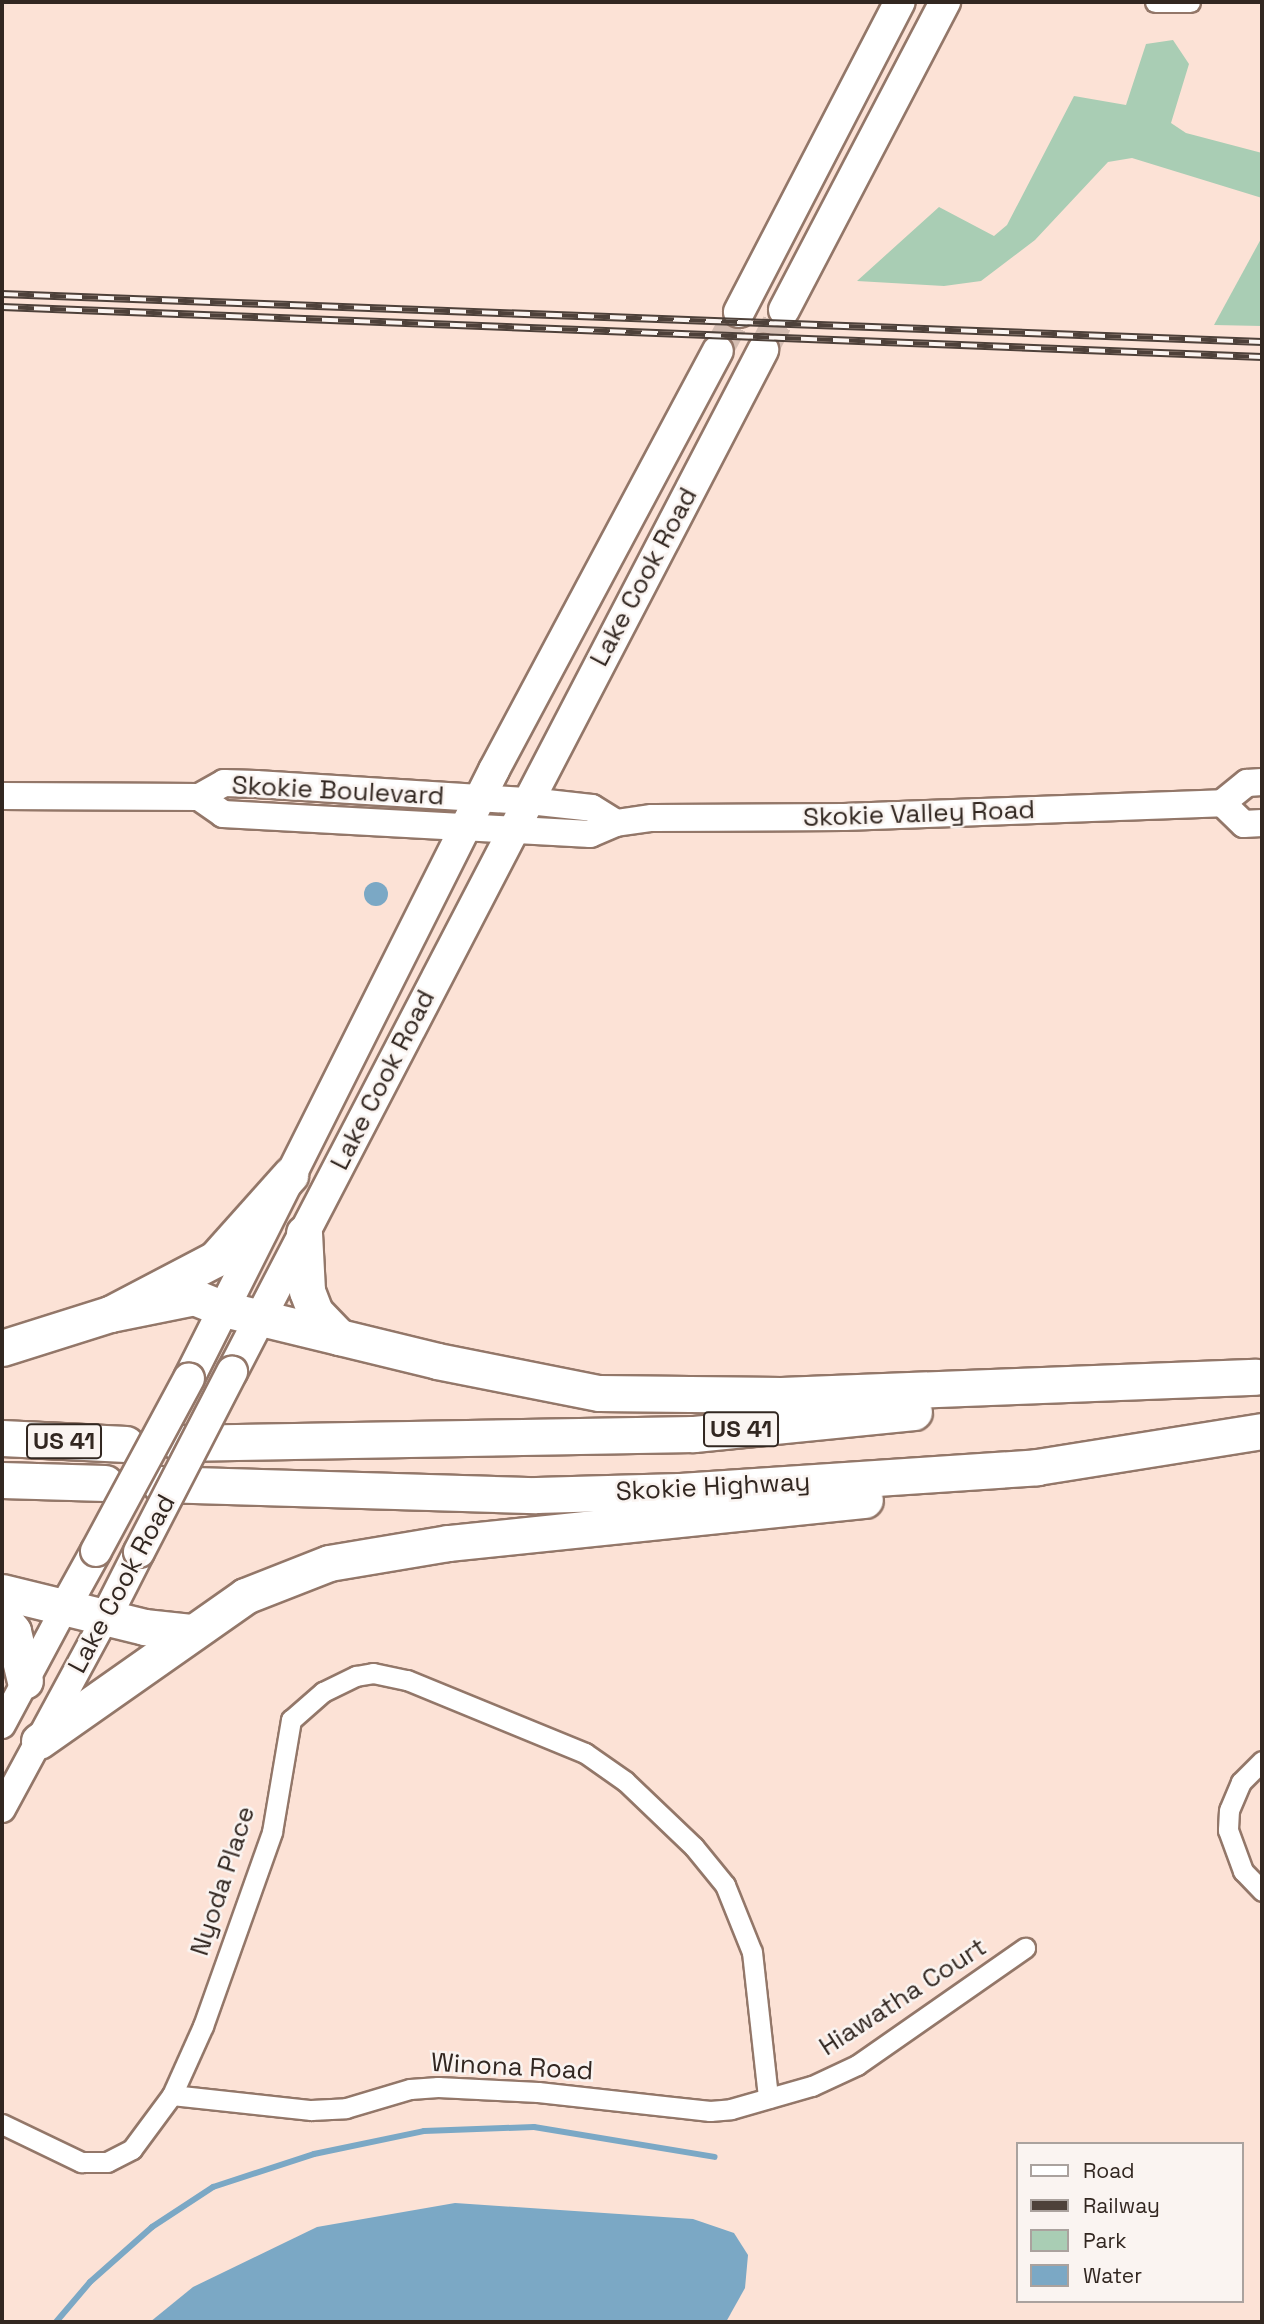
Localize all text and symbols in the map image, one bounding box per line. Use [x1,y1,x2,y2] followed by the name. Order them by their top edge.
[584,482,704,672] street label: Lake Cook Road
[231,770,445,812] street label: Skokie Boulevard
[802,794,1036,834] street label: Skokie Valley Road
[324,985,442,1175] street label: Lake Cook Road
[702,1408,780,1450] road number: US 41
[25,1420,102,1462] road number: US 41
[615,1466,811,1508] street label: Skokie Highway
[62,1489,182,1679] street label: Lake Cook Road
[184,1802,262,1960] street label: Nyoda Place
[814,1931,992,2063] street label: Hiawatha Court
[430,2047,594,2087] street label: Winona Road
[1016,2142,1243,2303] legend
[1083,2157,1135,2184] text: Road
[1083,2192,1160,2219] text: Railway
[1083,2227,1127,2254] text: Park
[1083,2262,1142,2289] text: Water

